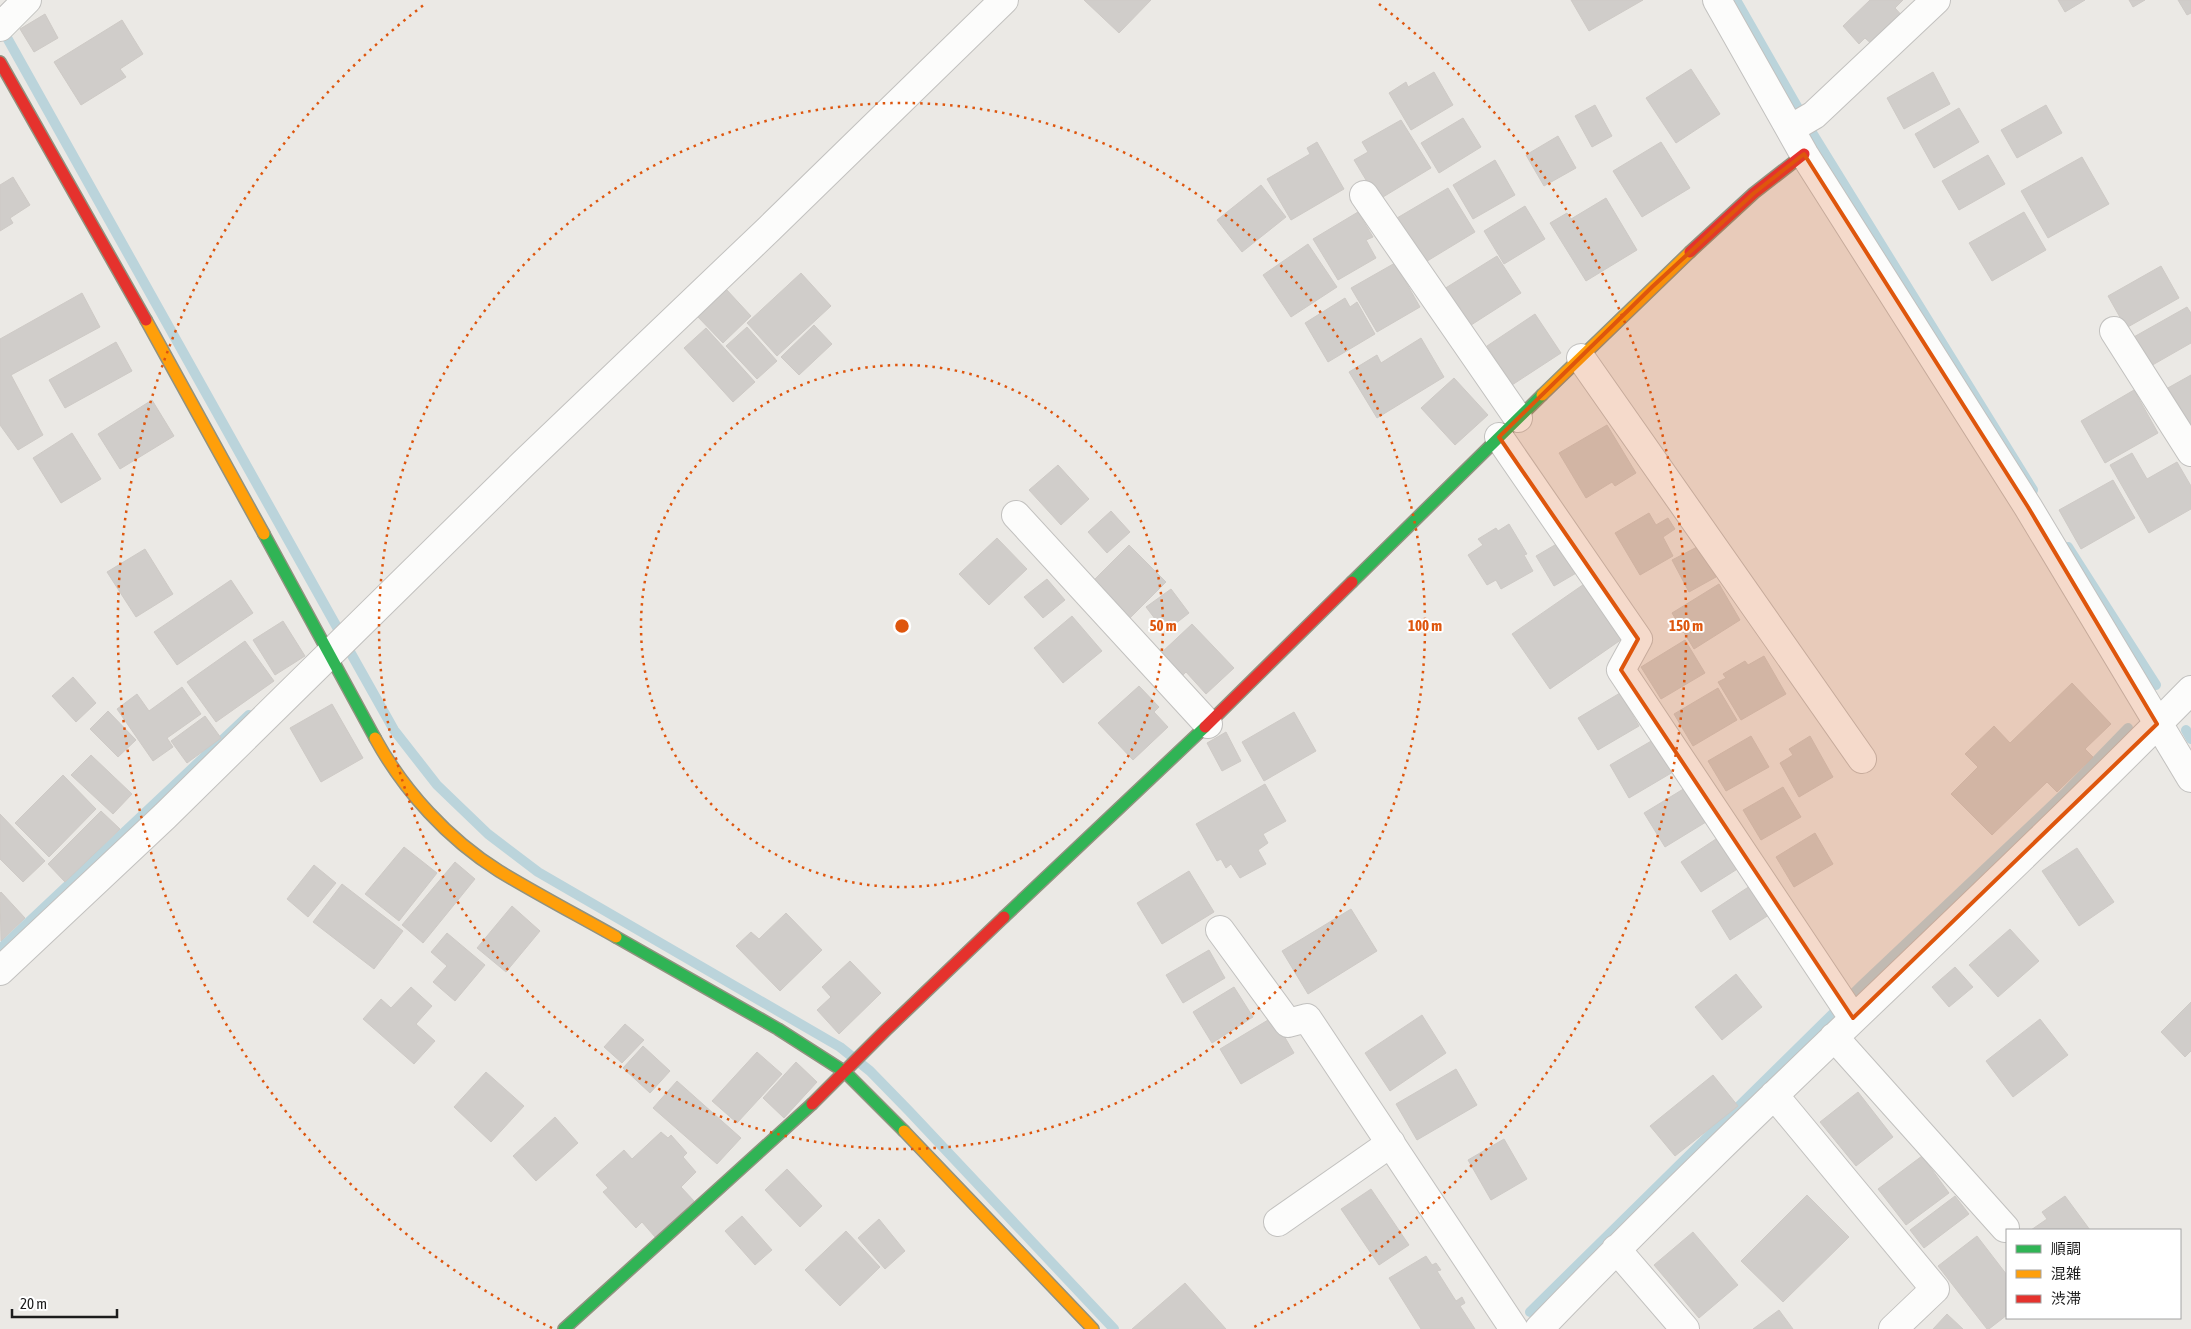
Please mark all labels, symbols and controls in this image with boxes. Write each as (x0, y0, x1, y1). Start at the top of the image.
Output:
centre of rings (893, 617, 911, 635)
text: 50 m (1150, 617, 1177, 634)
text: 100 m (1408, 617, 1442, 634)
text: 150 m (1669, 617, 1703, 634)
legend (2006, 1229, 2181, 1319)
text: 順調 (2051, 1240, 2081, 1257)
text: 混雑 (2051, 1265, 2081, 1282)
scale bar (12, 1286, 118, 1318)
text: 渋滞 (2051, 1290, 2081, 1307)
text: 20 m (20, 1295, 47, 1312)

